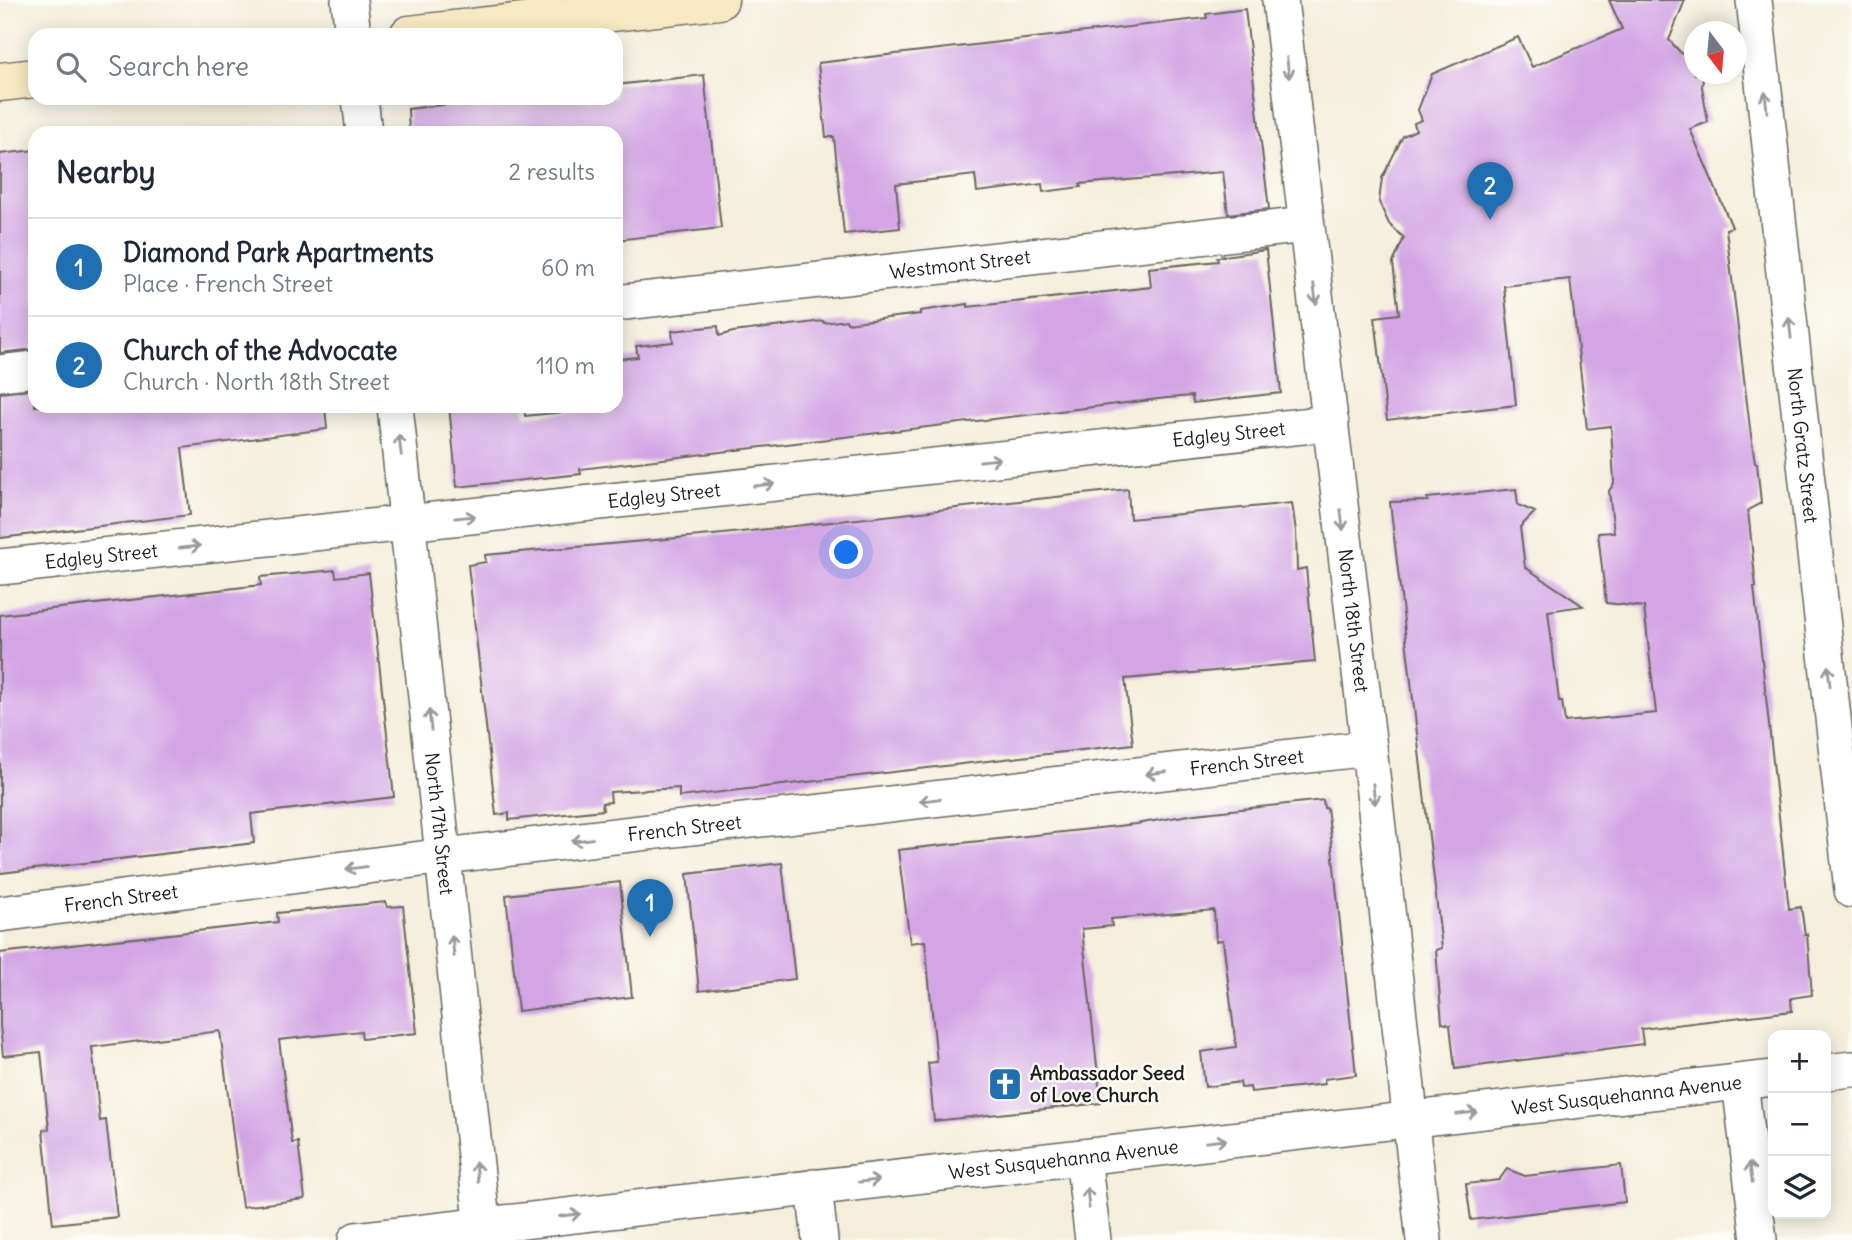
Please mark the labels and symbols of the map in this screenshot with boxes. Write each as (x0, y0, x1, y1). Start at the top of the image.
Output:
north arrow (1684, 21, 1747, 84)
one-way arrow (1282, 56, 1295, 79)
one-way arrow (1759, 91, 1772, 114)
pin: 2 (1467, 162, 1513, 220)
street label: Westmont Street (888, 244, 1032, 284)
one-way arrow (1308, 282, 1321, 305)
one-way arrow (1784, 318, 1797, 340)
street label: North Gratz Street (1783, 366, 1824, 524)
street label: Edgley Street (1171, 416, 1286, 452)
one-way arrow (393, 434, 406, 457)
one-way arrow (978, 454, 1001, 467)
street label: Edgley Street (607, 477, 722, 513)
one-way arrow (752, 478, 775, 491)
one-way arrow (1336, 508, 1349, 530)
one-way arrow (453, 510, 475, 523)
your location (829, 535, 863, 569)
street label: Edgley Street (44, 538, 159, 574)
one-way arrow (178, 540, 200, 553)
street label: North 18th Street (1333, 547, 1374, 694)
one-way arrow (1822, 665, 1835, 688)
one-way arrow (423, 709, 436, 731)
street label: French Street (1189, 744, 1305, 781)
street label: North 17th Street (420, 751, 459, 896)
one-way arrow (1145, 767, 1167, 780)
one-way arrow (1368, 782, 1381, 805)
one-way arrow (919, 793, 941, 806)
street label: French Street (626, 809, 743, 846)
one-way arrow (571, 834, 594, 847)
one-way arrow (345, 861, 368, 874)
street label: French Street (63, 879, 179, 918)
pin: 1 (627, 879, 673, 937)
one-way arrow (447, 935, 460, 958)
place label: Ambassador Seed of Love Church (1030, 1061, 1185, 1107)
church icon: Ambassador Seed of Love Church (986, 1065, 1024, 1103)
street label: West Susquehanna Avenue (1510, 1070, 1743, 1120)
one-way arrow (1455, 1106, 1478, 1119)
street label: West Susquehanna Avenue (947, 1134, 1180, 1184)
one-way arrow (1204, 1135, 1227, 1148)
one-way arrow (470, 1161, 483, 1184)
one-way arrow (1744, 1161, 1757, 1184)
one-way arrow (857, 1174, 879, 1187)
one-way arrow (1081, 1187, 1094, 1210)
one-way arrow (558, 1209, 580, 1222)

